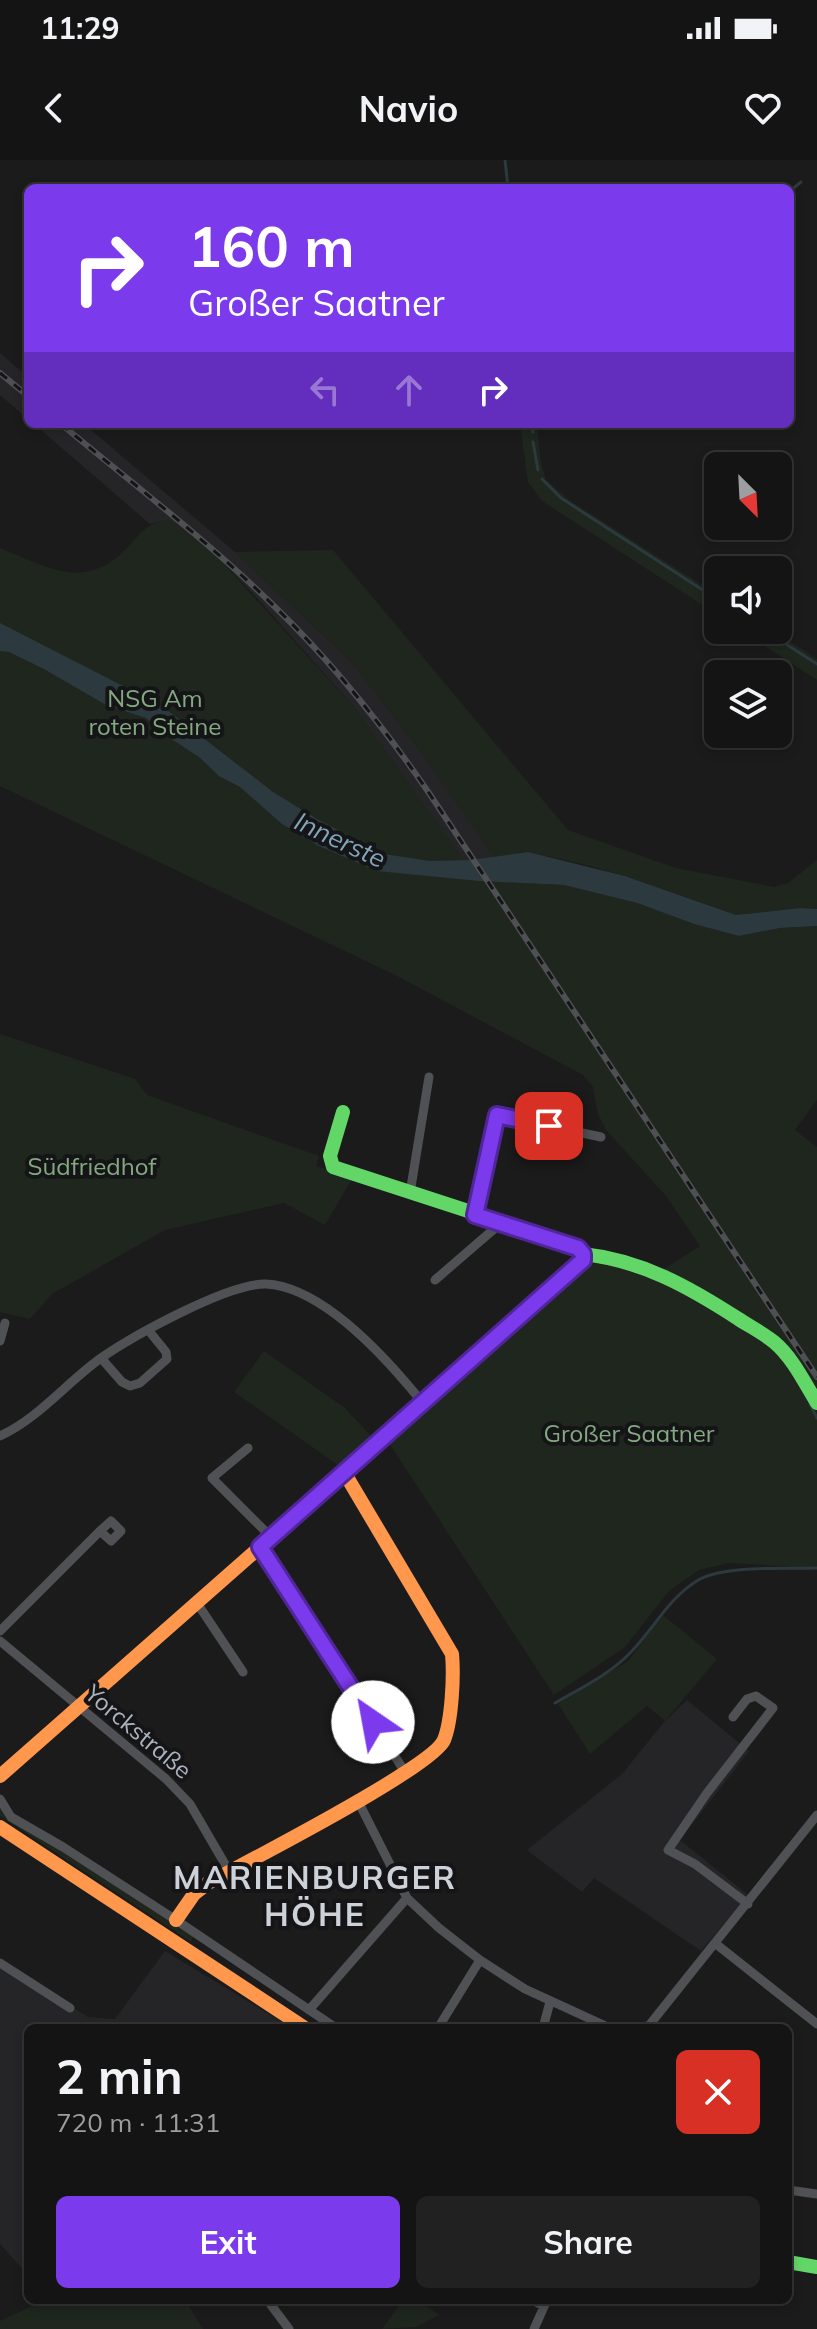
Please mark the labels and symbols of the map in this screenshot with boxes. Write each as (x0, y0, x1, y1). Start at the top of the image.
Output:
north arrow (704, 452, 792, 540)
park label: NSG Am roten Steine (89, 683, 221, 741)
water label: Innerste (289, 804, 391, 875)
pin (515, 1092, 583, 1160)
park label: Südfriedhof (28, 1151, 157, 1181)
park label: Großer Saatner (543, 1418, 715, 1448)
street label: Yorckstraße (78, 1677, 198, 1785)
position arrow (331, 1680, 415, 1764)
district label: MARIENBURGER HÖHE (173, 1857, 457, 1934)

